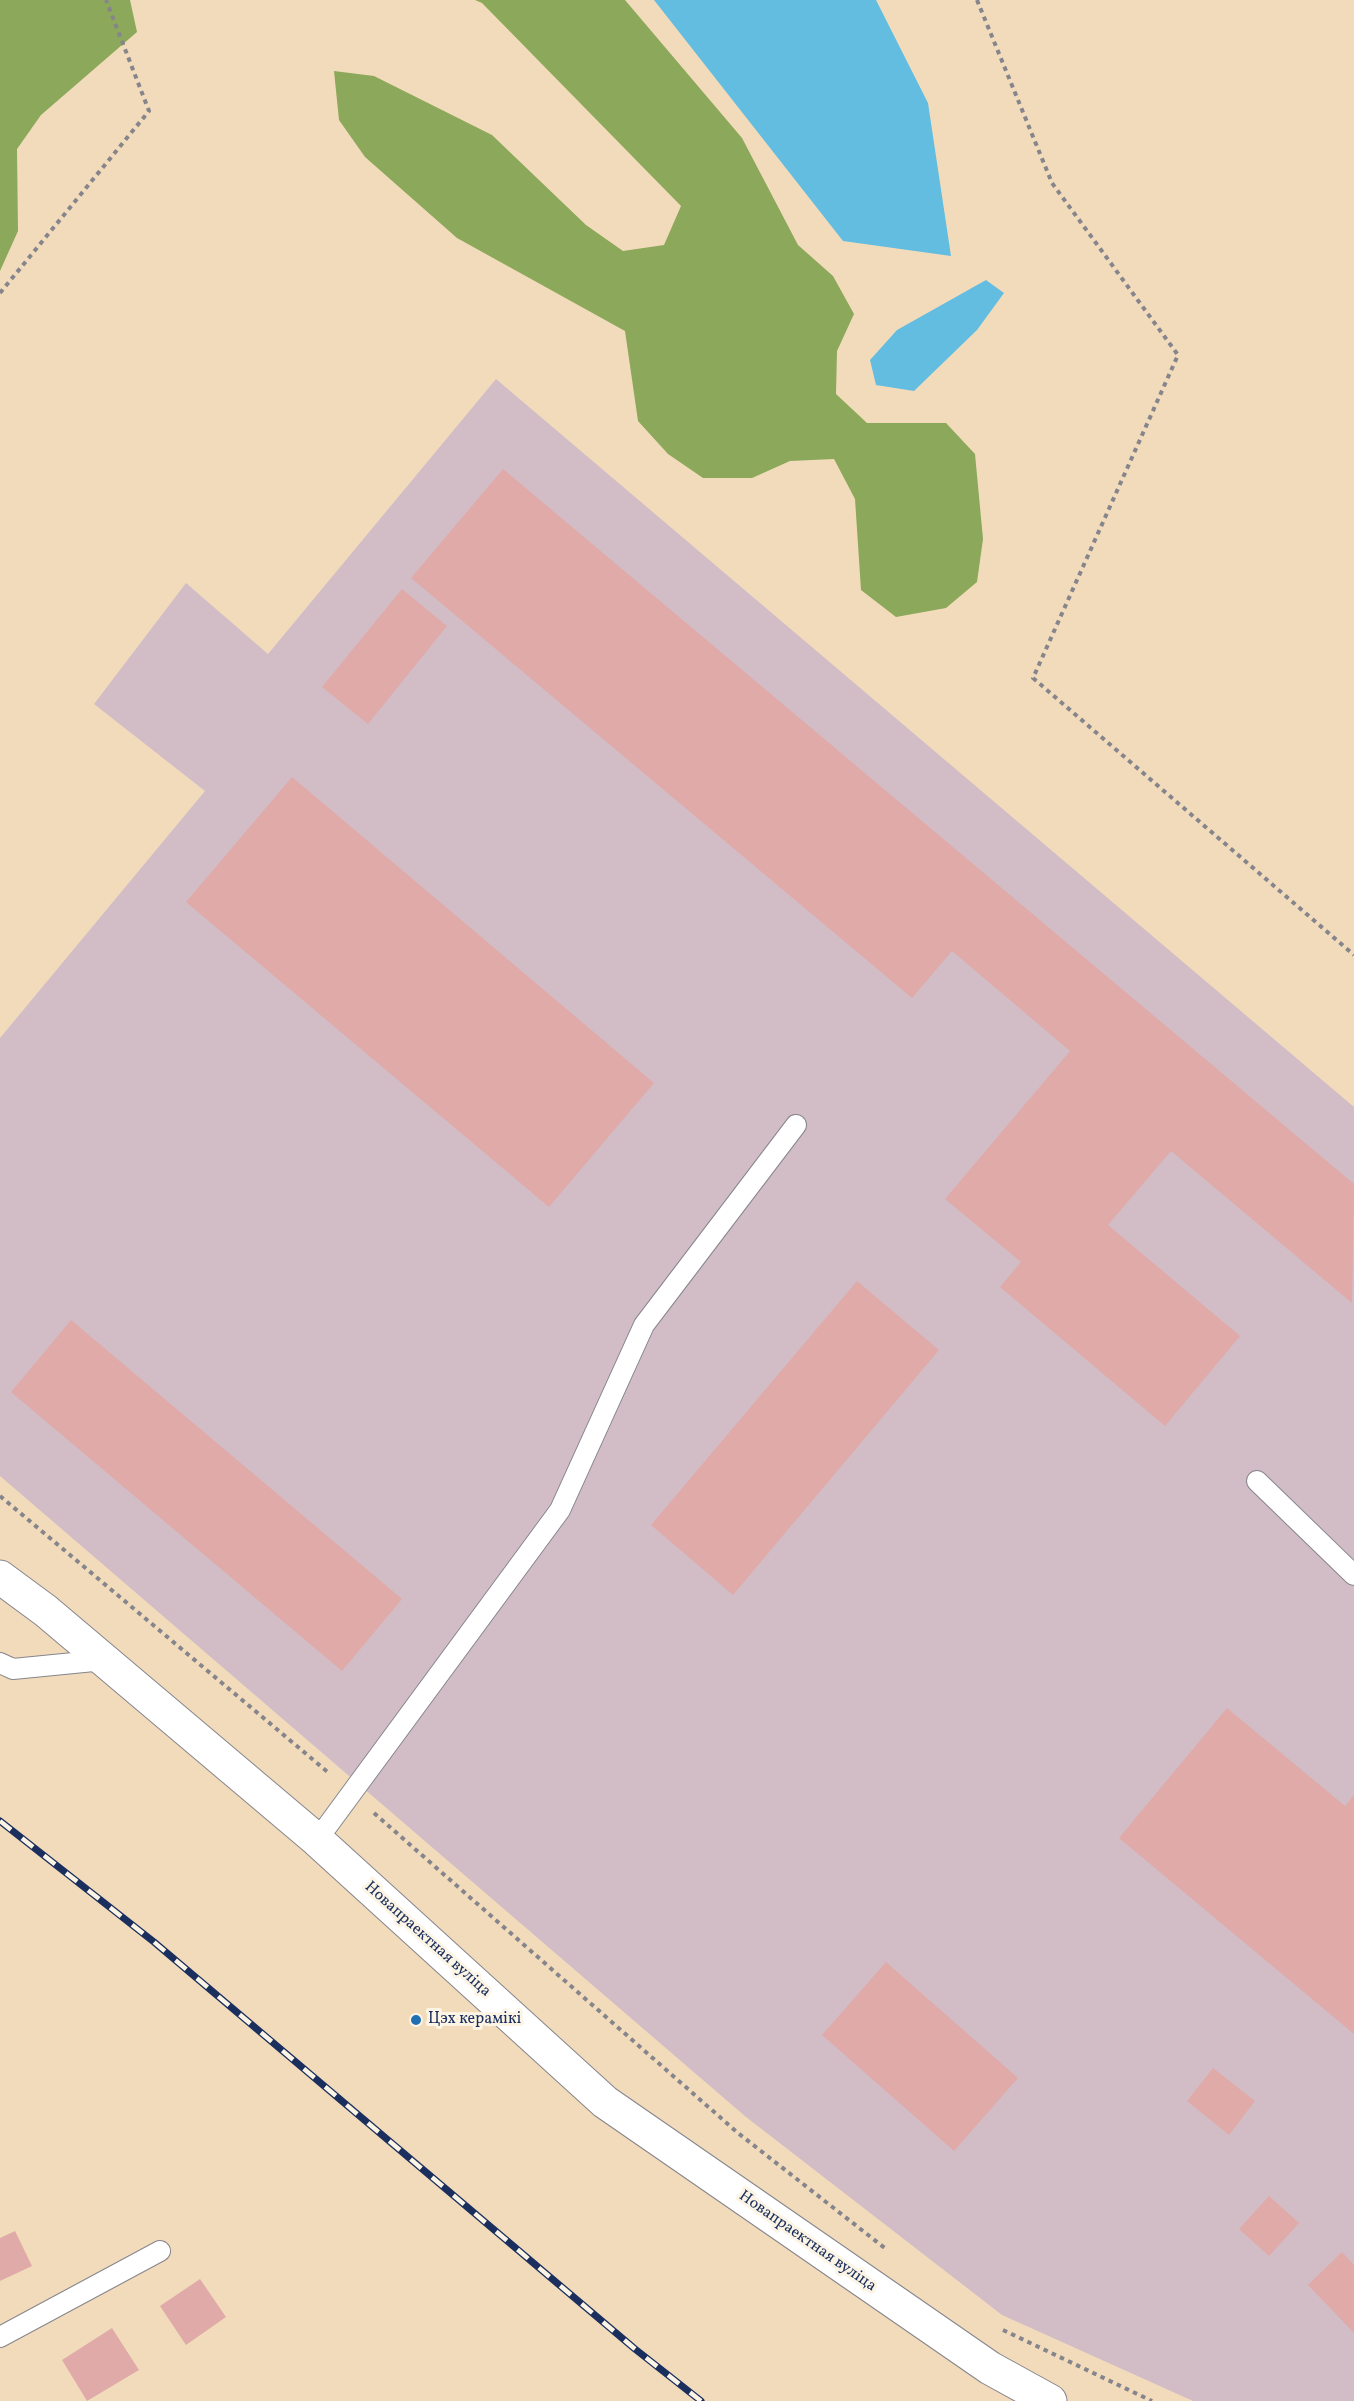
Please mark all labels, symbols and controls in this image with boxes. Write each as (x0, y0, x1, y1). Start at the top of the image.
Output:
street label: Новапраектная вуліца (360, 1878, 494, 2002)
place label: Цэх керамікі (428, 2010, 521, 2030)
marker: Цэх керамікі (409, 2013, 423, 2027)
street label: Новапраектная вуліца (735, 2187, 879, 2297)

